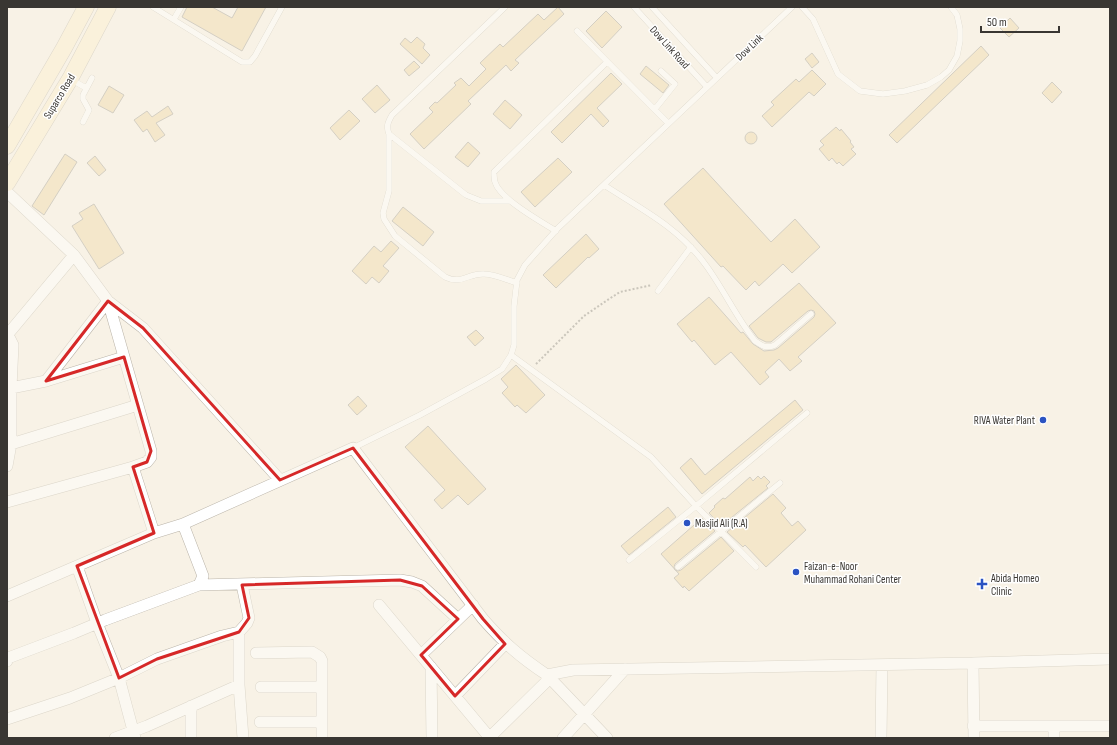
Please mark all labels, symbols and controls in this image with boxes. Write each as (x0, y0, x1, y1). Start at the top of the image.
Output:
scale bar (981, 8, 1059, 34)
text: 50 m (987, 15, 1007, 30)
street label: Dow Link Road (647, 23, 692, 72)
street label: Dow Link (733, 31, 766, 63)
street label: Suparco Road (41, 71, 78, 121)
place label: RIVA Water Plant (974, 414, 1036, 427)
marker: RIVA Water Plant (1038, 415, 1048, 425)
place label: Masjid Ali (R.A) (695, 517, 748, 530)
marker: Masjid Ali (R.A) (682, 518, 692, 528)
place label: Faizan-e-Noor Muhammad Rohani Center (804, 560, 901, 586)
marker: Faizan-e-Noor Muhammad Rohani Center (791, 567, 801, 577)
place label: Abida Homeo Clinic (990, 572, 1040, 598)
marker: Abida Homeo Clinic (976, 578, 988, 590)

